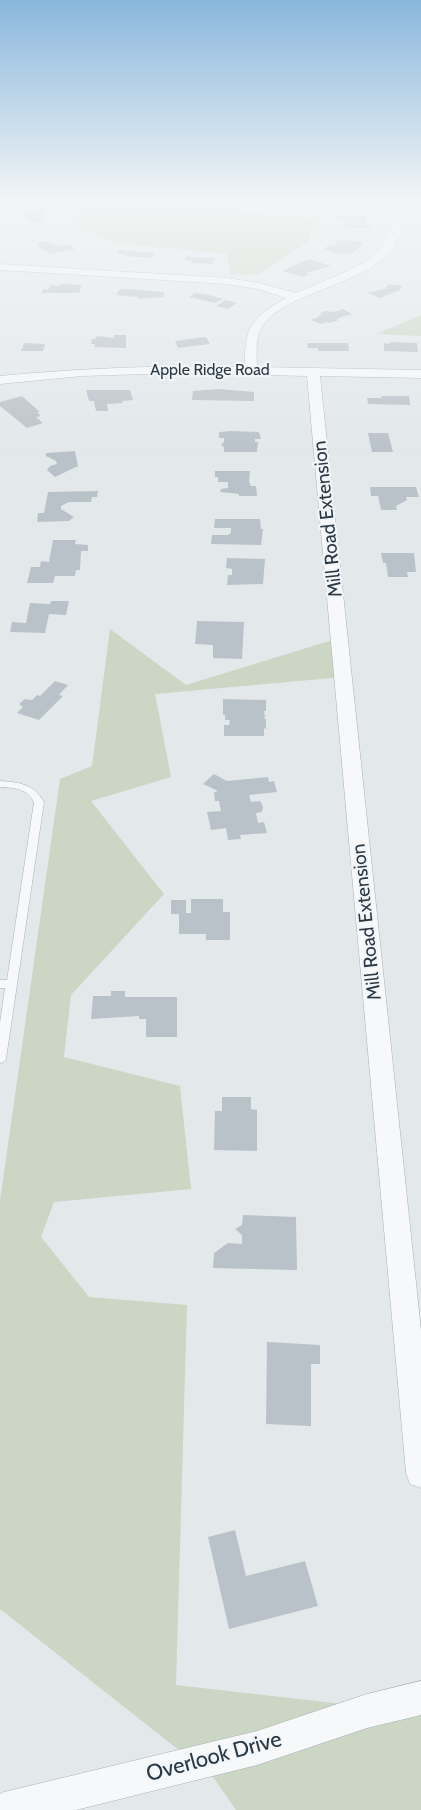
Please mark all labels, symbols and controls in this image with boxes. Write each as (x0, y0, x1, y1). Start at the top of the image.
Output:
street label: Apple Ridge Road (150, 360, 270, 380)
street label: Mill Road Extension (308, 440, 348, 598)
street label: Mill Road Extension (347, 843, 387, 1001)
street label: Overlook Drive (143, 1726, 285, 1788)

